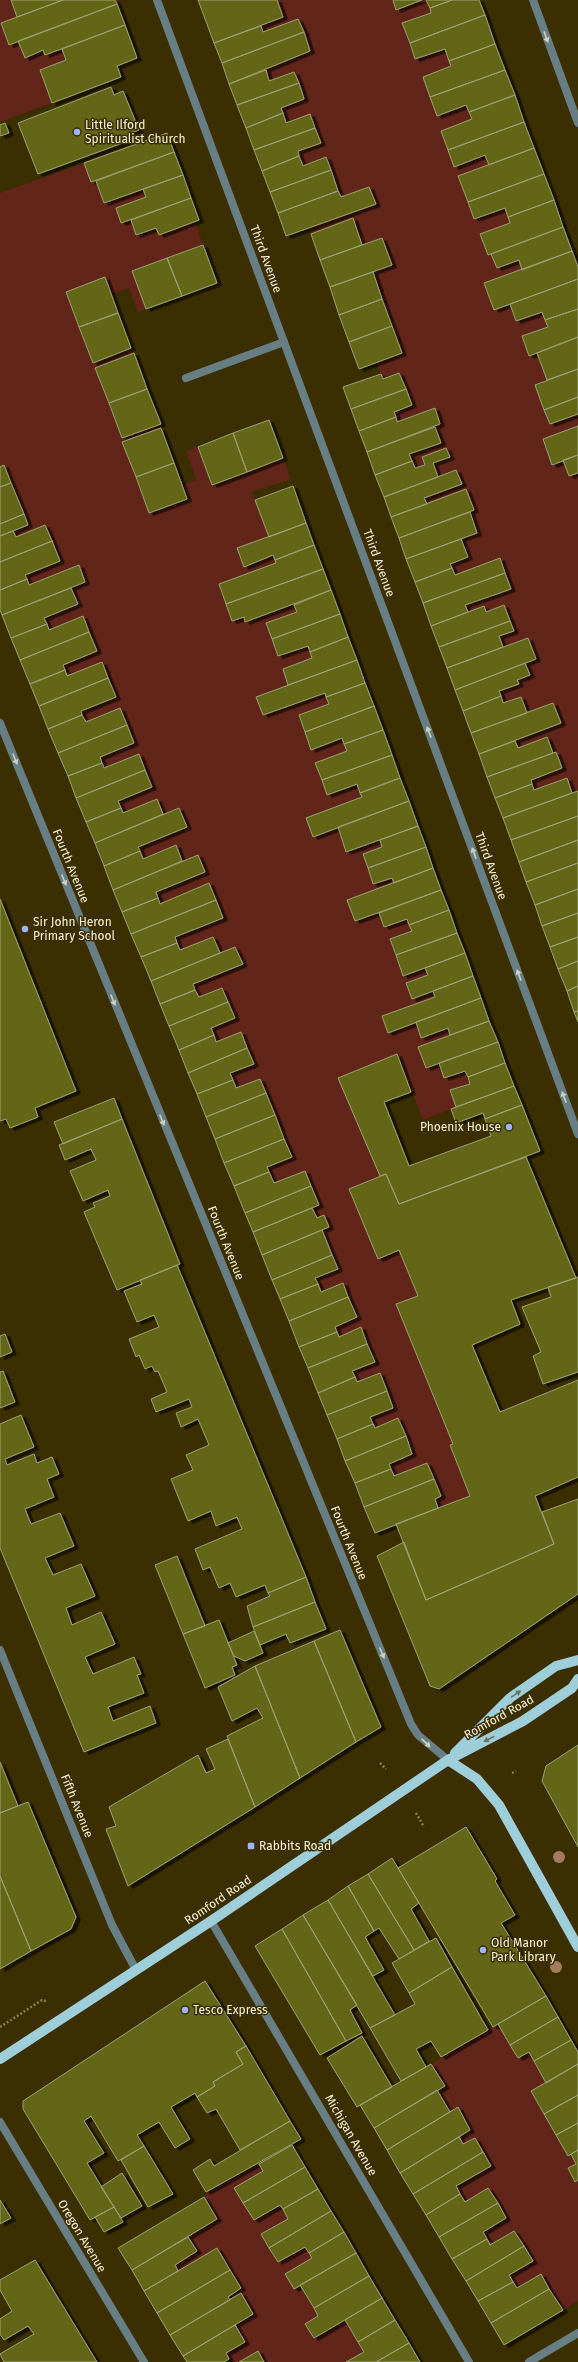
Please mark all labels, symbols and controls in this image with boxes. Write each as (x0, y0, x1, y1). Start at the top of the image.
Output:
one-way arrow (544, 31, 550, 43)
place label: Little Ilford Spiritualist Church (85, 118, 185, 146)
marker: Little Ilford Spiritualist Church (72, 127, 82, 137)
street label: Third Avenue (247, 223, 285, 295)
street label: Third Avenue (360, 527, 398, 599)
one-way arrow (425, 725, 431, 737)
one-way arrow (12, 754, 18, 766)
street label: Fourth Avenue (50, 827, 92, 905)
street label: Third Avenue (472, 830, 510, 902)
one-way arrow (470, 847, 476, 859)
one-way arrow (61, 874, 67, 885)
place label: Sir John Heron Primary School (33, 915, 116, 943)
marker: Sir John Heron Primary School (20, 924, 30, 934)
one-way arrow (516, 969, 522, 981)
one-way arrow (110, 994, 117, 1006)
one-way arrow (561, 1091, 567, 1103)
one-way arrow (160, 1115, 166, 1127)
place label: Phoenix House (420, 1120, 501, 1134)
marker: Phoenix House (504, 1122, 514, 1132)
street label: Fourth Avenue (205, 1204, 247, 1282)
street label: Fourth Avenue (328, 1504, 370, 1582)
one-way arrow (380, 1647, 386, 1659)
one-way arrow (510, 1690, 522, 1697)
street label: Romford Road (462, 1692, 536, 1742)
one-way arrow (483, 1736, 495, 1742)
one-way arrow (422, 1738, 431, 1747)
street label: Fifth Avenue (58, 1772, 96, 1840)
place label: Rabbits Road (259, 1839, 331, 1853)
marker: Rabbits Road (246, 1841, 256, 1851)
street label: Romford Road (182, 1873, 254, 1927)
place label: Old Manor Park Library (491, 1936, 556, 1964)
marker: Old Manor Park Library (478, 1945, 488, 1955)
place label: Tesco Express (193, 2003, 268, 2017)
marker: Tesco Express (180, 2005, 190, 2015)
street label: Michigan Avenue (322, 2092, 380, 2178)
street label: Oregon Avenue (55, 2197, 109, 2275)

